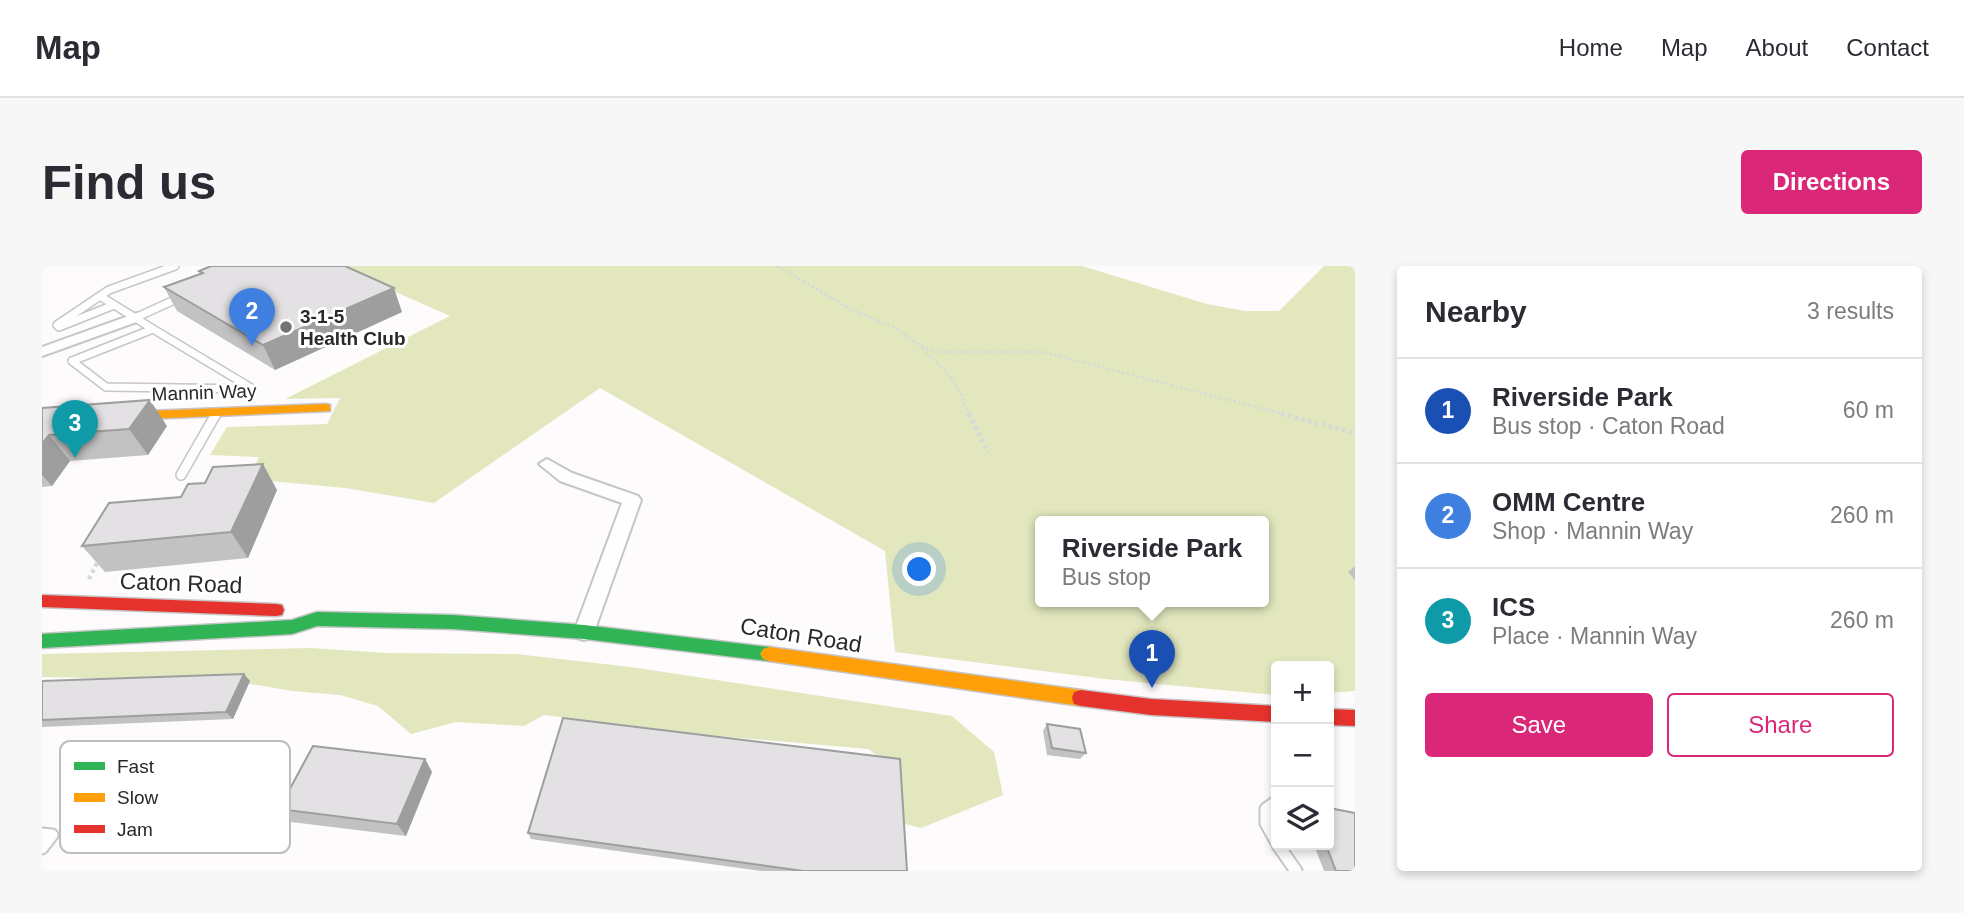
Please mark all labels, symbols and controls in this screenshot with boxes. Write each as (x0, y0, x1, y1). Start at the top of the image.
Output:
text: Map (35, 29, 101, 66)
text: Home (1559, 34, 1623, 61)
text: Map (1661, 34, 1708, 61)
text: About (1746, 34, 1808, 61)
text: Contact (1846, 34, 1929, 61)
button: Directions (1741, 150, 1922, 214)
text: Find us (42, 155, 216, 209)
pin: 2 (229, 288, 275, 346)
text: Nearby (1425, 295, 1527, 328)
text: 3 results (1807, 298, 1894, 324)
place label: 3-1-5 Health Club (300, 306, 406, 349)
marker: 3-1-5 Health Club (278, 319, 294, 335)
street label: Mannin Way (151, 380, 257, 405)
text: Riverside Park (1492, 382, 1673, 412)
text: 1 (1442, 397, 1454, 423)
text: 60 m (1843, 397, 1894, 423)
pin: 3 (52, 400, 98, 458)
text: Bus stop · Caton Road (1492, 413, 1725, 439)
text: OMM Centre (1492, 487, 1645, 517)
text: 2 (1442, 502, 1454, 528)
text: 260 m (1830, 502, 1894, 528)
popup (1035, 516, 1269, 607)
text: Shop · Mannin Way (1492, 518, 1693, 544)
text: Riverside Park (1062, 533, 1242, 563)
your location (902, 552, 936, 586)
text: Bus stop (1062, 564, 1151, 590)
street label: Caton Road (119, 568, 243, 598)
text: ICS (1492, 592, 1535, 622)
text: 3 (1442, 607, 1454, 633)
text: 260 m (1830, 607, 1894, 633)
street label: Caton Road (738, 613, 864, 657)
text: Place · Mannin Way (1492, 623, 1697, 649)
pin: 1 (1129, 630, 1175, 688)
map controls (1271, 661, 1334, 850)
button: + (1271, 661, 1334, 724)
button: Save (1425, 693, 1653, 757)
button: Share (1667, 693, 1894, 757)
button: − (1271, 724, 1334, 787)
legend (60, 741, 290, 853)
text: Fast (117, 756, 155, 777)
text: Slow (117, 787, 158, 808)
button: layers (1271, 787, 1334, 850)
text: Jam (117, 819, 153, 840)

